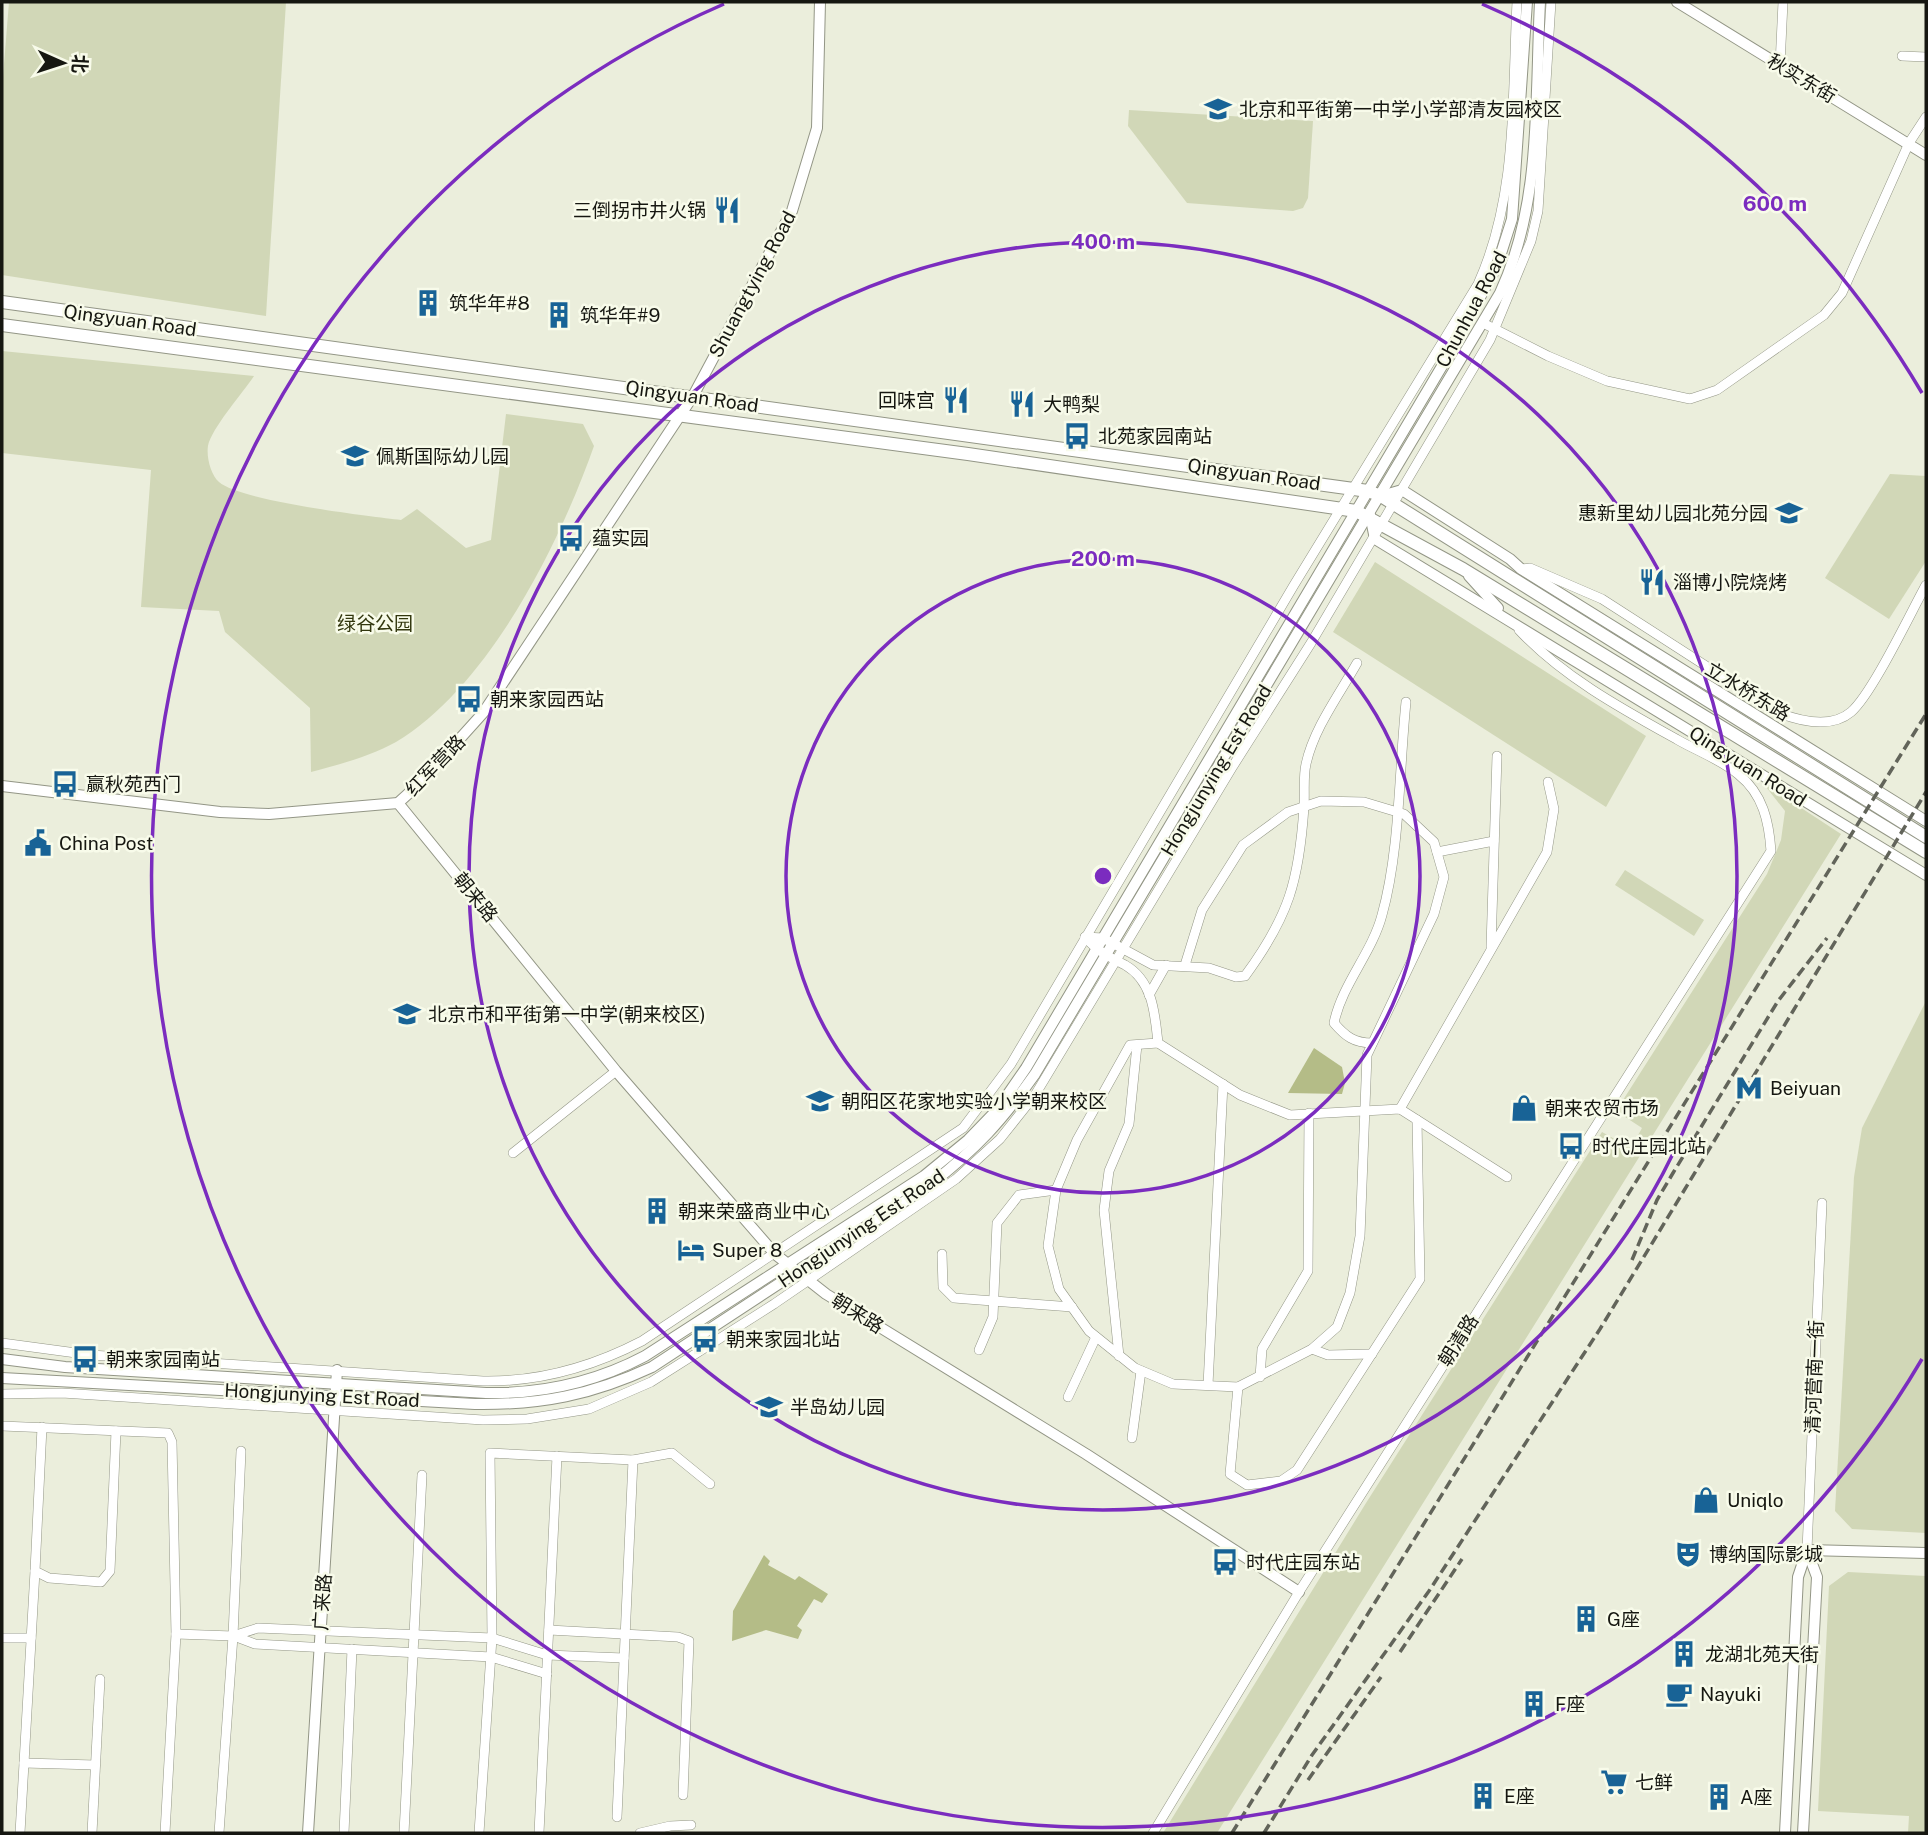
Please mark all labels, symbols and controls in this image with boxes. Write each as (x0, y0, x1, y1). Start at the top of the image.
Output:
north arrow (28, 28, 98, 98)
street label: 秋实东街 (1764, 49, 1840, 107)
text: 北 (68, 54, 91, 74)
school or university icon: 北京和平街第一中学小学部清友园校区 (1203, 94, 1233, 124)
place label: 北京和平街第一中学小学部清友园校区 (1239, 98, 1562, 120)
text: 600 m (1743, 191, 1807, 216)
restaurant icon: 三倒拐市井火锅 (712, 195, 742, 225)
place label: 三倒拐市井火锅 (573, 199, 706, 221)
street label: Shuangtying Road (704, 207, 800, 361)
text: 400 m (1071, 229, 1135, 254)
street label: Chunhua Road (1431, 247, 1511, 371)
building icon: 筑华年#8 (413, 288, 443, 318)
place label: 筑华年#8 (449, 292, 530, 314)
street label: Qingyuan Road (62, 300, 198, 340)
building icon: 筑华年#9 (544, 300, 574, 330)
place label: 筑华年#9 (580, 304, 660, 326)
street label: Qingyuan Road (624, 376, 760, 416)
restaurant icon: 回味宫 (941, 385, 971, 415)
place label: 回味宫 (878, 389, 935, 411)
restaurant icon: 大鸭梨 (1007, 389, 1037, 419)
place label: 大鸭梨 (1043, 393, 1100, 415)
bus stop icon: 北苑家园南站 (1062, 421, 1092, 451)
place label: 北苑家园南站 (1098, 425, 1212, 447)
school or university icon: 佩斯国际幼儿园 (340, 441, 370, 471)
place label: 佩斯国际幼儿园 (376, 445, 509, 467)
street label: Qingyuan Road (1186, 454, 1322, 494)
school or university icon: 惠新里幼儿园北苑分园 (1774, 498, 1804, 528)
place label: 惠新里幼儿园北苑分园 (1578, 502, 1768, 524)
bus stop icon: 蕴实园 (556, 523, 586, 553)
place label: 蕴实园 (592, 527, 649, 549)
text: 200 m (1071, 546, 1135, 571)
restaurant icon: 淄博小院烧烤 (1637, 567, 1667, 597)
place label: 淄博小院烧烤 (1673, 571, 1787, 593)
park label: 绿谷公园 (337, 612, 413, 634)
street label: 立水桥东路 (1702, 657, 1794, 725)
street label: Hongjunying Est Road (1156, 680, 1276, 860)
bus stop icon: 朝来家园西站 (454, 684, 484, 714)
place label: 朝来家园西站 (490, 688, 604, 710)
street label: Qingyuan Road (1685, 721, 1811, 811)
street label: 红军营路 (401, 730, 469, 800)
bus stop icon: 赢秋苑西门 (50, 769, 80, 799)
place label: 赢秋苑西门 (86, 773, 181, 795)
public building icon: China Post (23, 828, 53, 858)
place label: China Post (59, 832, 153, 854)
centre of rings (1091, 864, 1115, 888)
street label: 朝来路 (450, 868, 502, 926)
school or university icon: 北京市和平街第一中学(朝来校区) (392, 999, 422, 1029)
place label: 北京市和平街第一中学(朝来校区) (428, 1003, 706, 1025)
metro station icon: Beiyuan (1734, 1073, 1764, 1103)
place label: Beiyuan (1770, 1077, 1841, 1099)
school or university icon: 朝阳区花家地实验小学朝来校区 (805, 1086, 835, 1116)
place label: 朝阳区花家地实验小学朝来校区 (841, 1090, 1107, 1112)
shop icon: 朝来农贸市场 (1509, 1093, 1539, 1123)
place label: 朝来农贸市场 (1545, 1097, 1659, 1119)
bus stop icon: 时代庄园北站 (1556, 1131, 1586, 1161)
place label: 时代庄园北站 (1592, 1135, 1706, 1157)
street label: Hongjunying Est Road (774, 1164, 948, 1292)
building icon: 朝来荣盛商业中心 (642, 1196, 672, 1226)
place label: 朝来荣盛商业中心 (678, 1200, 830, 1222)
hotel icon: Super 8 (676, 1235, 706, 1265)
place label: Super 8 (712, 1239, 782, 1261)
street label: 朝来路 (828, 1289, 888, 1337)
street label: 朝清路 (1434, 1310, 1482, 1370)
street label: 清河营南一街 (1801, 1320, 1827, 1434)
bus stop icon: 朝来家园北站 (690, 1324, 720, 1354)
place label: 朝来家园北站 (726, 1328, 840, 1350)
bus stop icon: 朝来家园南站 (70, 1344, 100, 1374)
place label: 朝来家园南站 (106, 1348, 220, 1370)
street label: Hongjunying Est Road (224, 1379, 420, 1411)
school or university icon: 半岛幼儿园 (754, 1392, 784, 1422)
place label: 半岛幼儿园 (790, 1396, 885, 1418)
shop icon: Uniqlo (1691, 1485, 1721, 1515)
place label: Uniqlo (1727, 1489, 1783, 1511)
theatre icon: 博纳国际影城 (1673, 1539, 1703, 1569)
place label: 博纳国际影城 (1709, 1543, 1823, 1565)
bus stop icon: 时代庄园东站 (1210, 1547, 1240, 1577)
place label: 时代庄园东站 (1246, 1551, 1360, 1573)
street label: 广来路 (309, 1573, 335, 1631)
building icon: G座 (1571, 1604, 1601, 1634)
place label: G座 (1607, 1608, 1640, 1630)
building icon: 龙湖北苑天街 (1669, 1639, 1699, 1669)
place label: 龙湖北苑天街 (1705, 1643, 1819, 1665)
cafe icon: Nayuki (1664, 1679, 1694, 1709)
place label: Nayuki (1700, 1683, 1761, 1705)
building icon: F座 (1519, 1689, 1549, 1719)
place label: F座 (1555, 1693, 1585, 1715)
supermarket icon: 七鲜 (1599, 1767, 1629, 1797)
place label: 七鲜 (1635, 1771, 1673, 1793)
building icon: E座 (1468, 1781, 1498, 1811)
building icon: A座 (1704, 1782, 1734, 1812)
place label: E座 (1504, 1785, 1535, 1807)
place label: A座 (1740, 1786, 1773, 1808)

